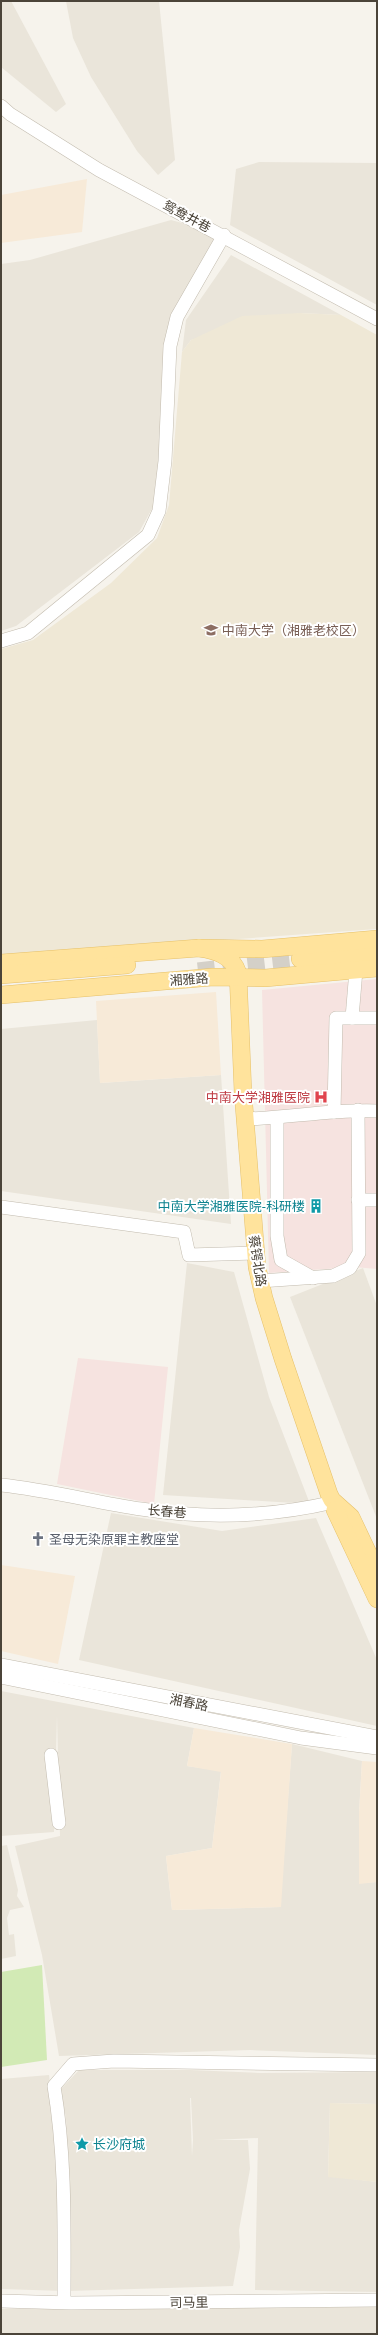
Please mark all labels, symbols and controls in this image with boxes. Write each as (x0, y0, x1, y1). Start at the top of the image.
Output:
street label: 鸳鸯井巷 (160, 196, 214, 236)
place label: 中南大学（湘雅老校区） (222, 621, 365, 639)
school or university icon: 中南大学（湘雅老校区） (203, 622, 219, 638)
street label: 湘雅路 (169, 969, 209, 989)
place label: 中南大学湘雅医院 (206, 1088, 310, 1106)
hospital icon: 中南大学湘雅医院 (313, 1089, 329, 1105)
place label: 中南大学湘雅医院-科研楼 (158, 1197, 305, 1215)
building icon: 中南大学湘雅医院-科研楼 (308, 1198, 324, 1214)
street label: 蔡锷北路 (245, 1234, 271, 1288)
street label: 长春巷 (147, 1500, 187, 1522)
place label: 圣母无染原罪主教座堂 (49, 1530, 179, 1548)
church icon: 圣母无染原罪主教座堂 (30, 1531, 46, 1547)
street label: 湘春路 (168, 1689, 210, 1715)
place label: 长沙府城 (93, 2135, 145, 2153)
place icon: 长沙府城 (74, 2136, 90, 2152)
street label: 司马里 (169, 2293, 209, 2311)

